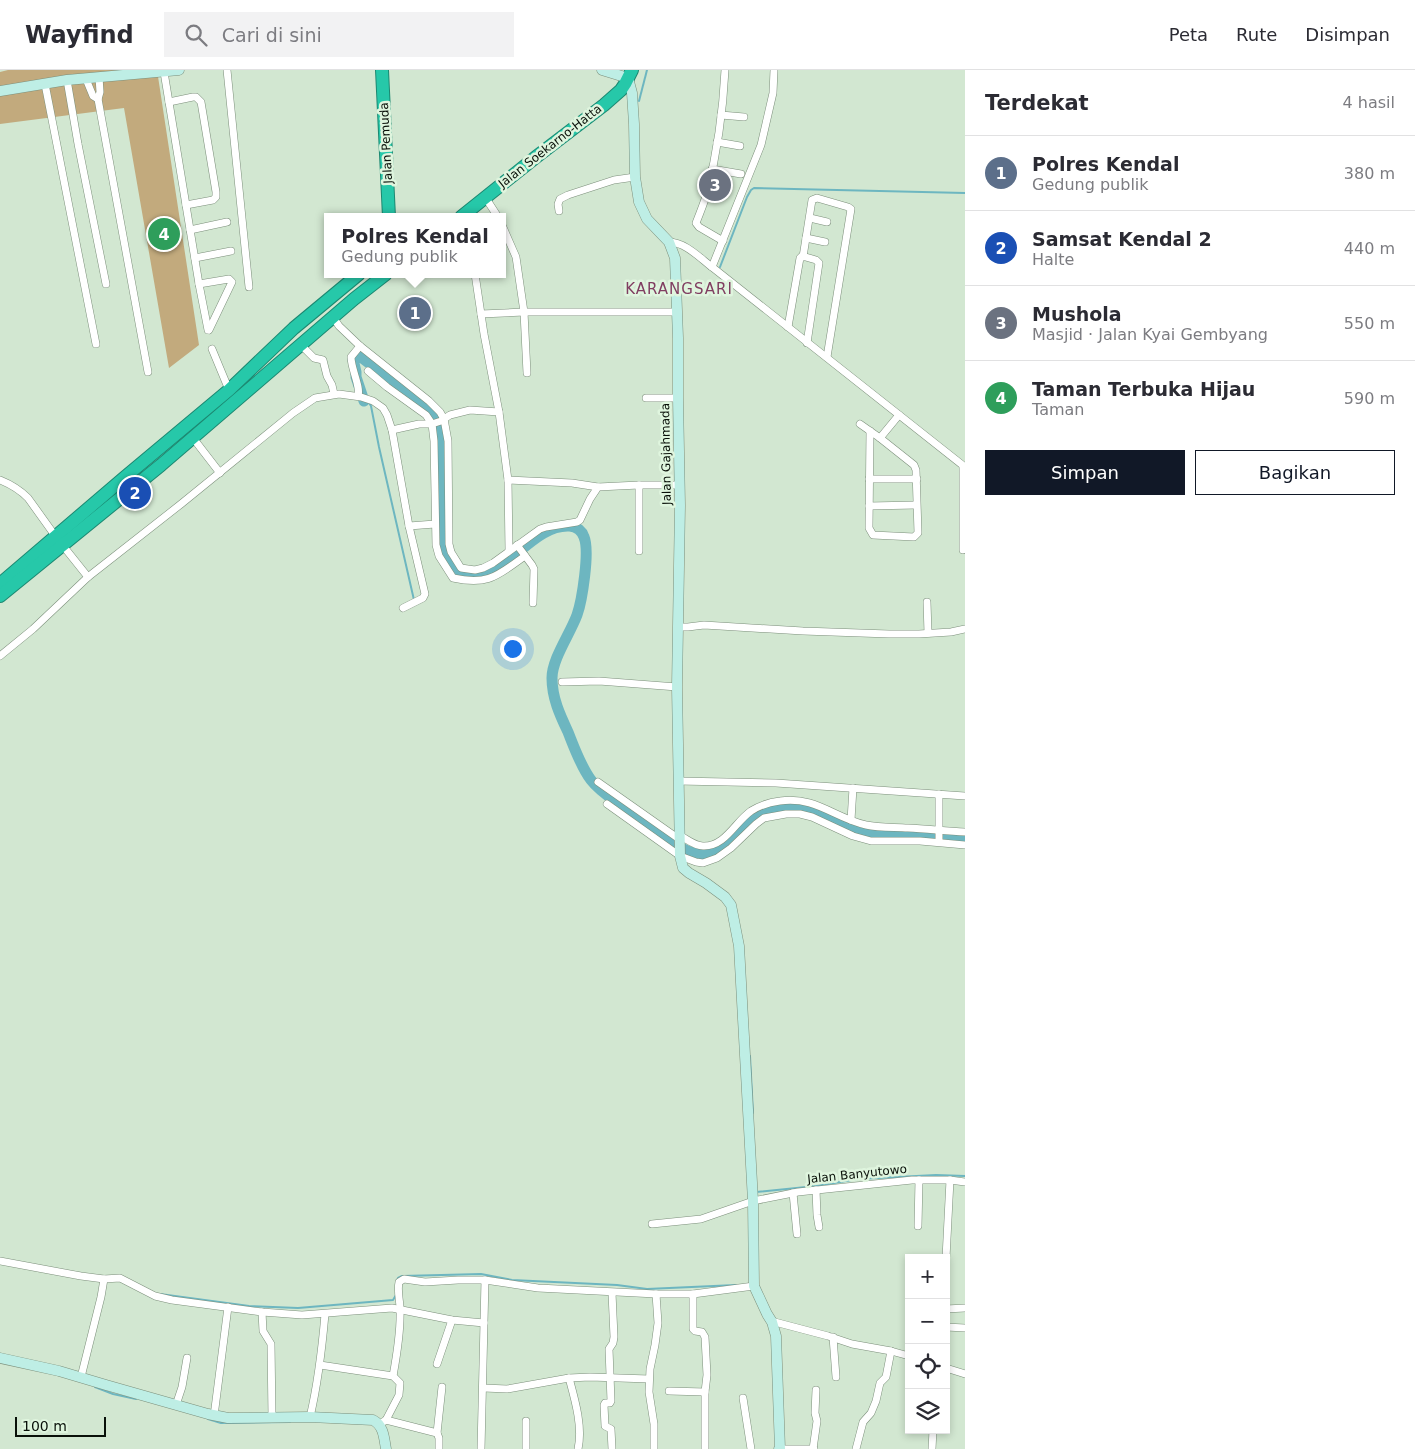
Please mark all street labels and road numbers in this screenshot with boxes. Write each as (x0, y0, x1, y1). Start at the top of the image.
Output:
street label: Jalan Soekarno-Hatta (495, 101, 604, 191)
street label: Jalan Pemuda (377, 102, 395, 185)
street label: Jalan Gajahmada (658, 403, 674, 506)
street label: Jalan Banyutowo (805, 1162, 908, 1186)

